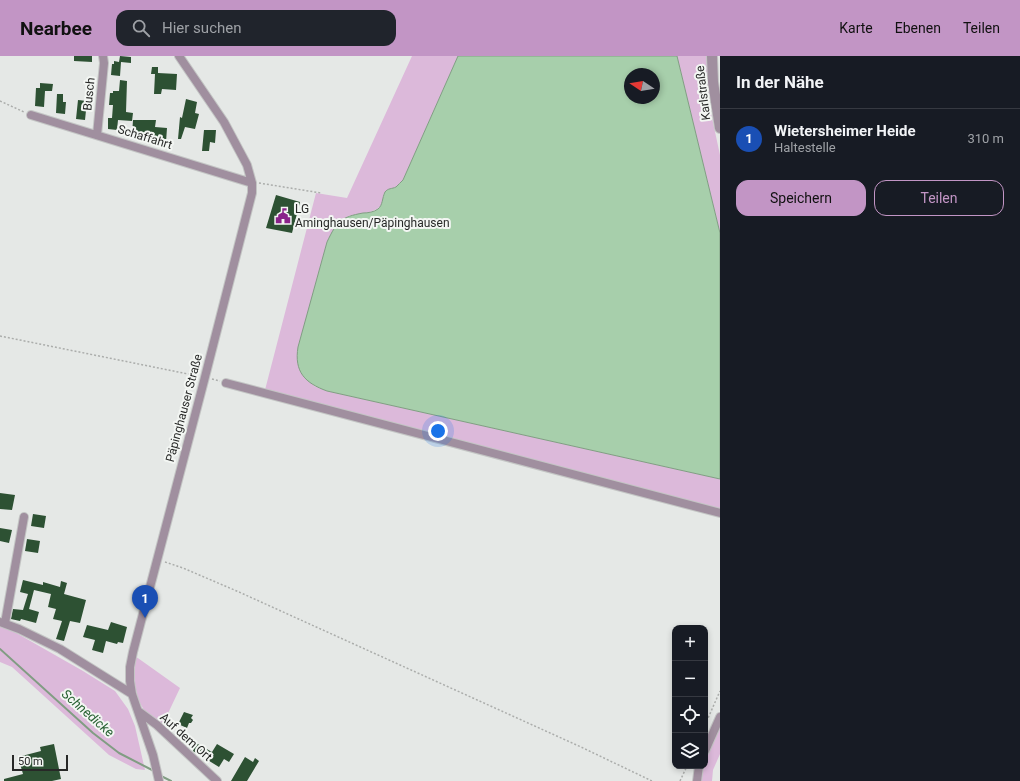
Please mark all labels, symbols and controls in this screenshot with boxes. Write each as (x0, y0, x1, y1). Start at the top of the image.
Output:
search box (116, 10, 396, 46)
text: Nearbee (20, 17, 92, 40)
icon: search (130, 17, 152, 39)
text: Hier suchen (162, 19, 241, 37)
text: Karte (839, 20, 873, 36)
text: Ebenen (895, 20, 941, 36)
text: Teilen (963, 20, 1000, 36)
street label: Karlstraße (693, 65, 713, 121)
north arrow (624, 68, 660, 104)
text: In der Nähe (736, 72, 824, 92)
street label: Busch (80, 77, 98, 111)
street label: Schaffahrt (116, 122, 174, 152)
text: Wietersheimer Heide (774, 122, 916, 140)
text: 1 (745, 131, 753, 146)
text: 310 m (967, 131, 1004, 146)
text: Haltestelle (774, 140, 836, 155)
button: Speichern (736, 180, 866, 216)
button: Teilen (874, 180, 1004, 216)
place label: LG Aminghausen/Päpinghausen (295, 202, 450, 230)
public building icon: LG Aminghausen/Päpinghausen (274, 207, 292, 225)
street label: Päpinghauser Straße (163, 352, 205, 464)
your location (428, 421, 448, 441)
pin: 1 (132, 585, 158, 618)
map controls (672, 625, 708, 769)
button: + (672, 625, 708, 661)
button: − (672, 661, 708, 697)
water label: Schnedicke (59, 686, 117, 740)
button: locate (672, 697, 708, 733)
street label: Auf dem Ort (157, 710, 215, 764)
button: layers (672, 733, 708, 769)
scale bar (12, 753, 68, 772)
text: 50 m (18, 755, 43, 768)

